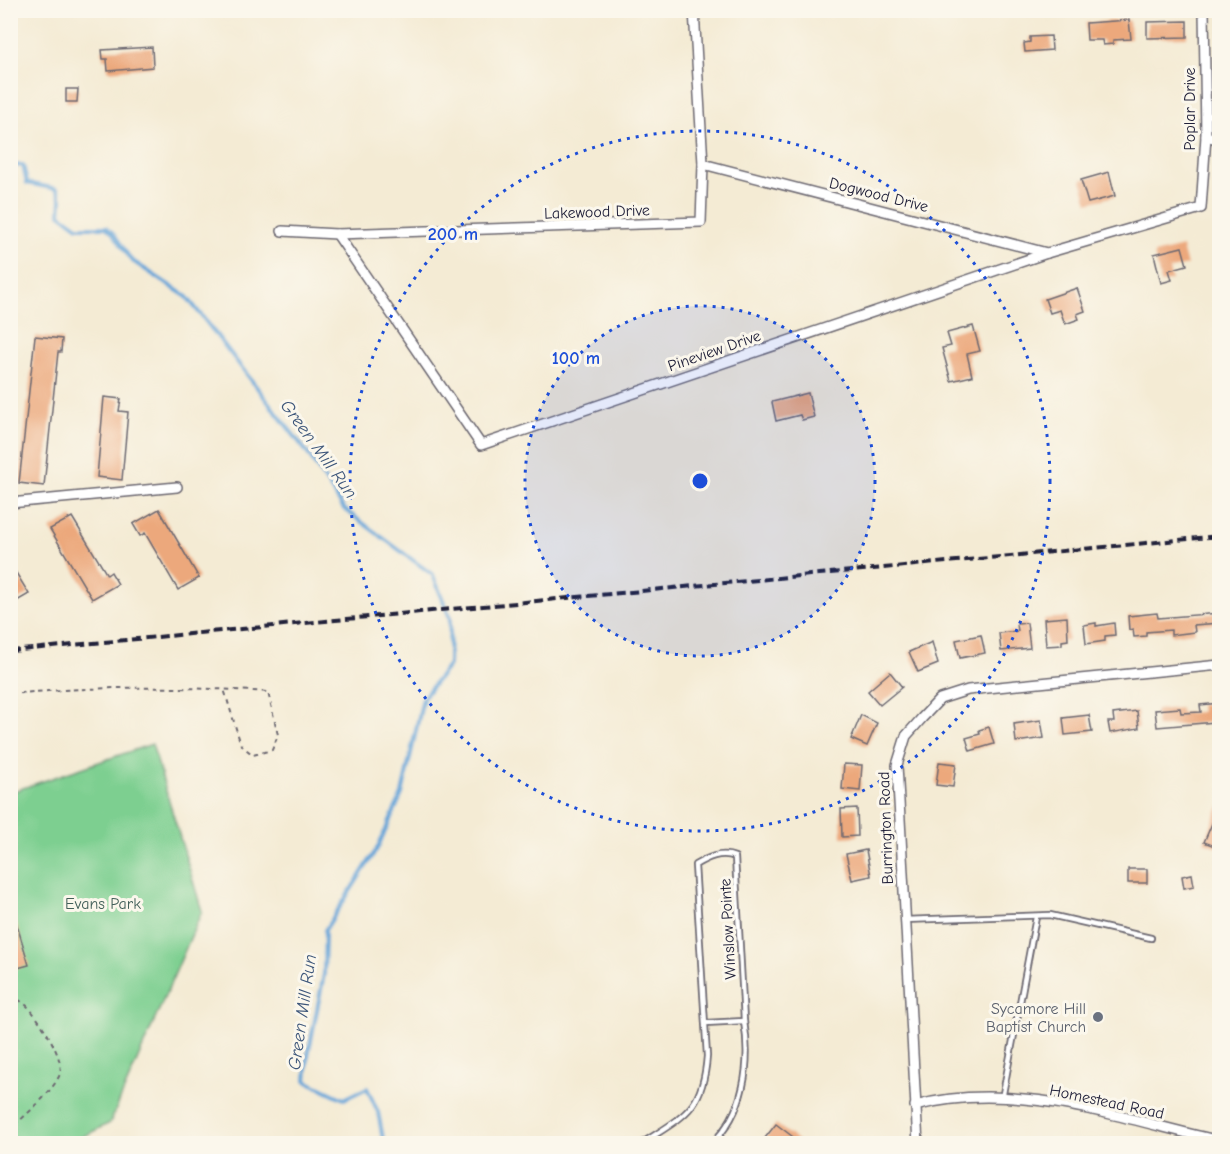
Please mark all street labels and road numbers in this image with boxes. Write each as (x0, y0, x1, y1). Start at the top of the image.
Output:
street label: Poplar Drive (1181, 67, 1199, 151)
street label: Dogwood Drive (827, 174, 930, 216)
street label: Lakewood Drive (544, 201, 650, 223)
street label: Pineview Drive (665, 327, 763, 375)
street label: Burrington Road (875, 771, 897, 885)
street label: Winslow Pointe (716, 878, 740, 980)
street label: Homestead Road (1048, 1081, 1166, 1123)

